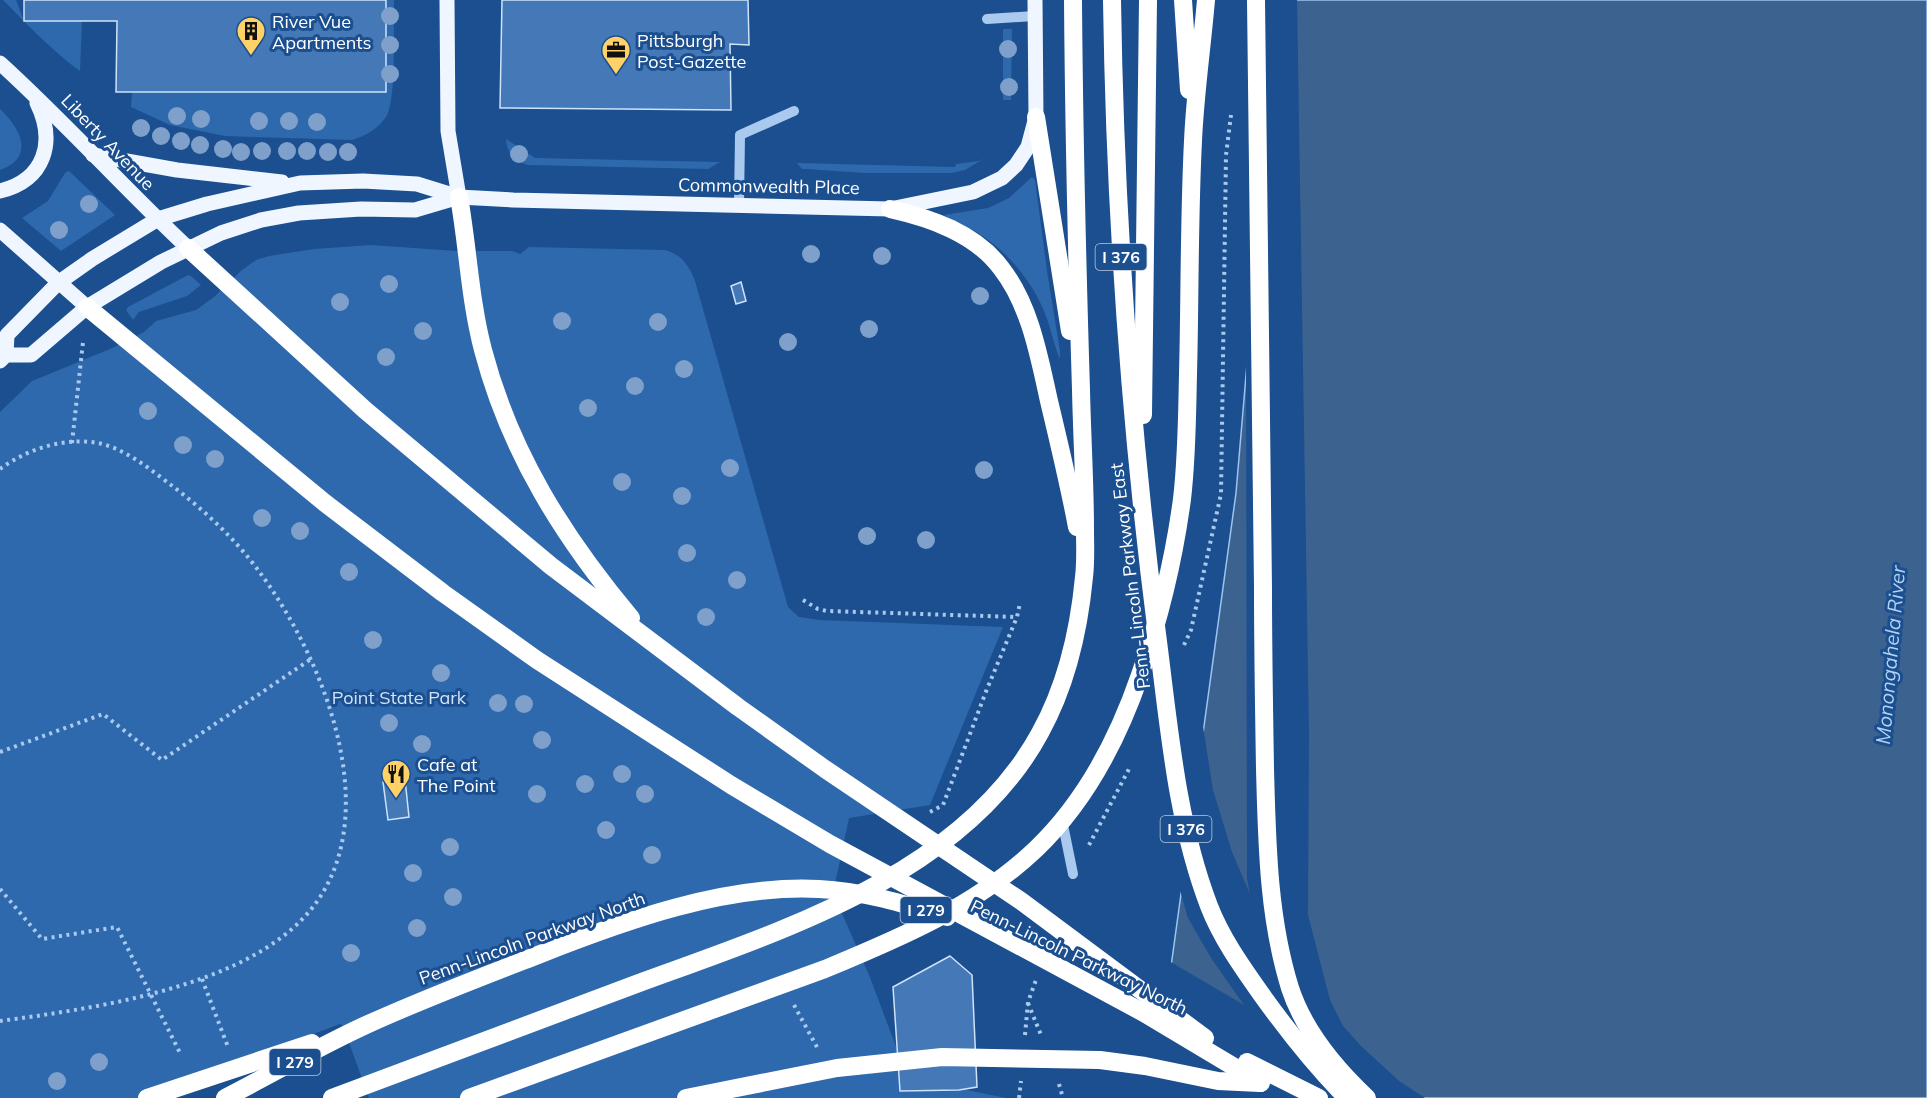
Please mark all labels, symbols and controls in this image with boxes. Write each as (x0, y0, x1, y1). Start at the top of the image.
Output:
place label: River Vue Apartments (272, 10, 372, 54)
building icon: River Vue Apartments (235, 15, 267, 57)
place label: Pittsburgh Post-Gazette (637, 29, 746, 73)
office icon: Pittsburgh Post-Gazette (600, 34, 632, 76)
street label: Liberty Avenue (56, 89, 160, 195)
street label: Commonwealth Place (678, 173, 860, 199)
road number: I 376 (1096, 244, 1146, 270)
street label: Penn-Lincoln Parkway East (1105, 462, 1155, 690)
water label: Monongahela River (1870, 564, 1910, 745)
park label: Point State Park (332, 686, 467, 709)
place label: Cafe at The Point (417, 753, 496, 797)
restaurant icon: Cafe at The Point (380, 758, 412, 800)
road number: I 376 (1160, 816, 1212, 842)
street label: Penn-Lincoln Parkway North (416, 886, 648, 990)
street label: Penn-Lincoln Parkway North (967, 894, 1191, 1020)
road number: I 279 (900, 897, 952, 923)
road number: I 279 (270, 1049, 320, 1075)

